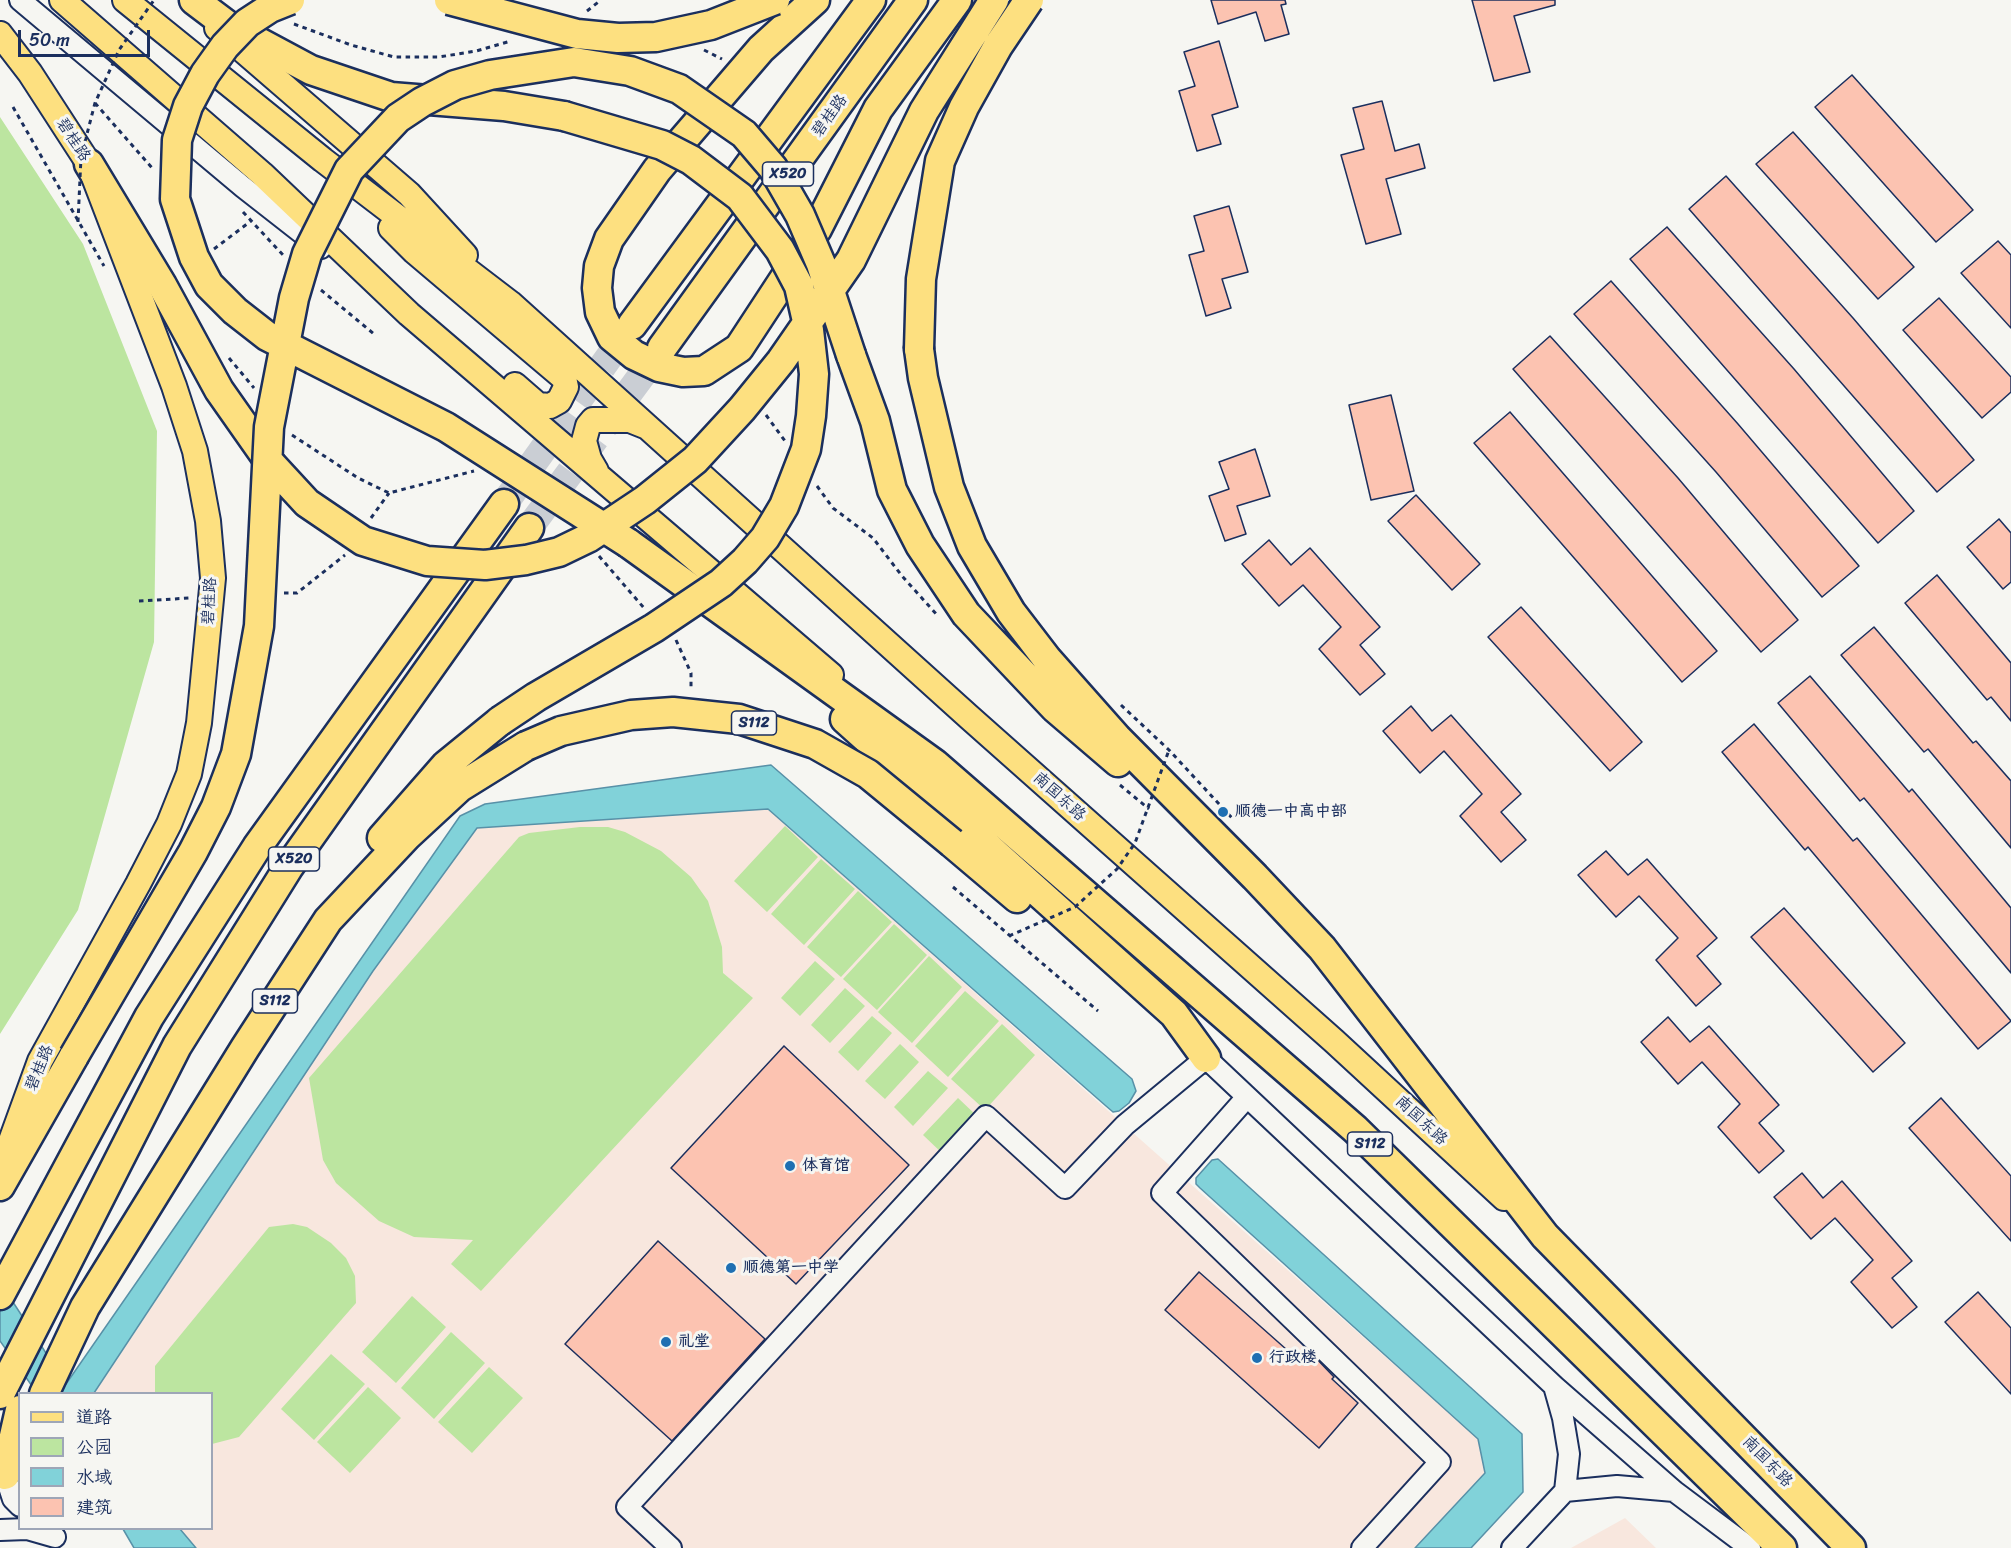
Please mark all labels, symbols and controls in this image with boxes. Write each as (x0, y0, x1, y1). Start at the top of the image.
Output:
scale bar (21, 18, 153, 56)
text: 50 m (29, 24, 70, 56)
street label: 碧桂路 (808, 91, 852, 141)
street label: 碧桂路 (52, 115, 94, 165)
road number: X520 (762, 162, 814, 186)
street label: 碧桂路 (199, 577, 221, 625)
road number: S112 (732, 711, 777, 735)
street label: 南国东路 (1029, 768, 1089, 826)
place label: 顺德一中高中部 (1235, 802, 1347, 822)
marker: 顺德一中高中部 (1216, 805, 1230, 819)
road number: X520 (268, 847, 320, 871)
road number: S112 (252, 989, 298, 1013)
street label: 碧桂路 (22, 1042, 58, 1094)
street label: 南国东路 (1391, 1092, 1451, 1150)
road number: S112 (1348, 1132, 1392, 1156)
place label: 体育馆 (802, 1156, 850, 1176)
marker: 体育馆 (783, 1159, 797, 1173)
place label: 顺德第一中学 (743, 1258, 839, 1278)
marker: 顺德第一中学 (724, 1261, 738, 1275)
place label: 礼堂 (678, 1332, 710, 1352)
marker: 礼堂 (659, 1335, 673, 1349)
place label: 行政楼 (1269, 1348, 1317, 1368)
marker: 行政楼 (1250, 1351, 1264, 1365)
legend (18, 1392, 213, 1530)
text: 道路 (76, 1401, 112, 1433)
text: 公园 (76, 1431, 112, 1463)
street label: 南国东路 (1738, 1432, 1796, 1492)
text: 水域 (76, 1461, 112, 1493)
text: 建筑 (76, 1491, 112, 1523)

